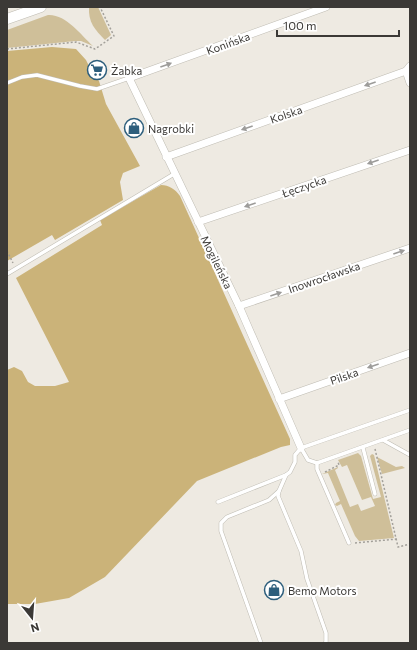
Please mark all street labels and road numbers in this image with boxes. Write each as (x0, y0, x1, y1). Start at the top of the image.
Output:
street label: Konińska (204, 29, 252, 57)
street label: Kolska (268, 102, 304, 126)
street label: Łęczycka (279, 172, 328, 200)
street label: Mogileńska (199, 233, 235, 291)
street label: Inowrocławska (286, 259, 362, 295)
street label: Pilska (328, 365, 360, 387)

